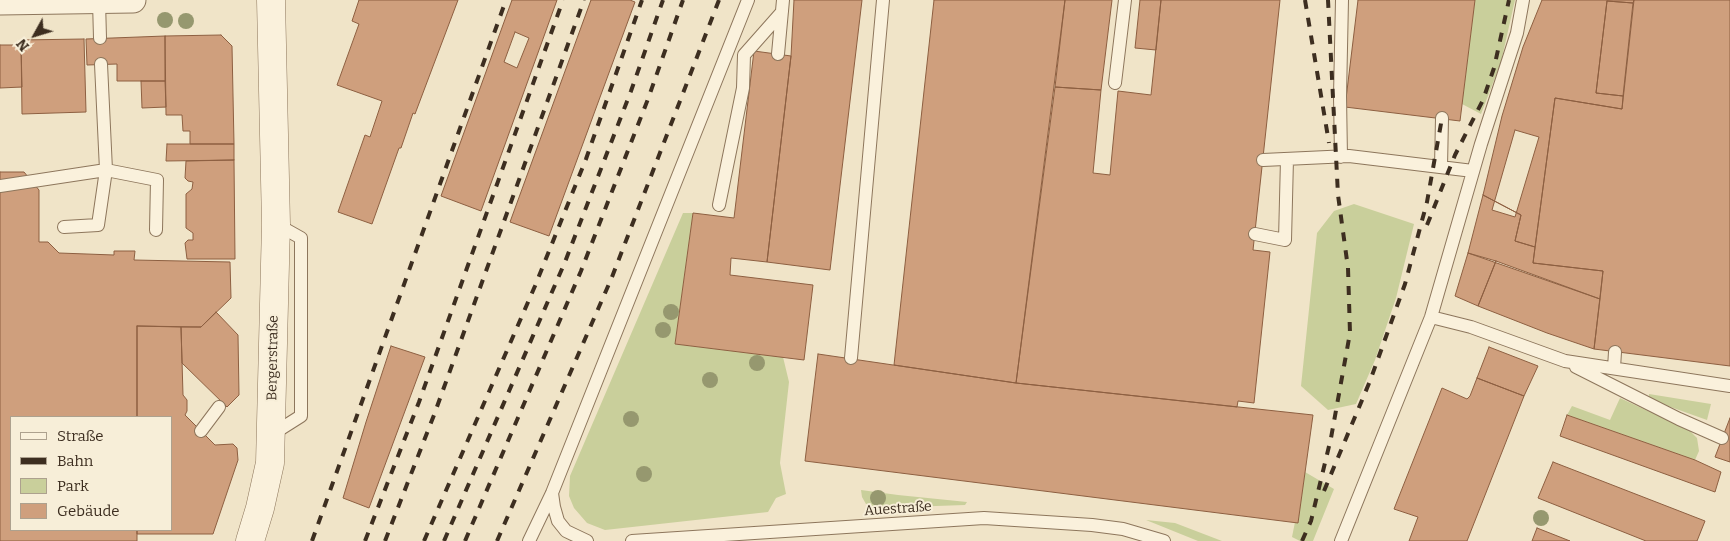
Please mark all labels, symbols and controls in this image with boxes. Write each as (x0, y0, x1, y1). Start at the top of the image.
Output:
north arrow (10, 10, 60, 60)
text: N (13, 35, 33, 54)
street label: Bergerstraße (264, 315, 282, 401)
legend (10, 416, 172, 531)
text: Straße (57, 427, 103, 445)
text: Bahn (57, 452, 93, 470)
text: Park (57, 477, 89, 495)
street label: Auestraße (864, 498, 932, 520)
text: Gebäude (57, 502, 120, 520)

